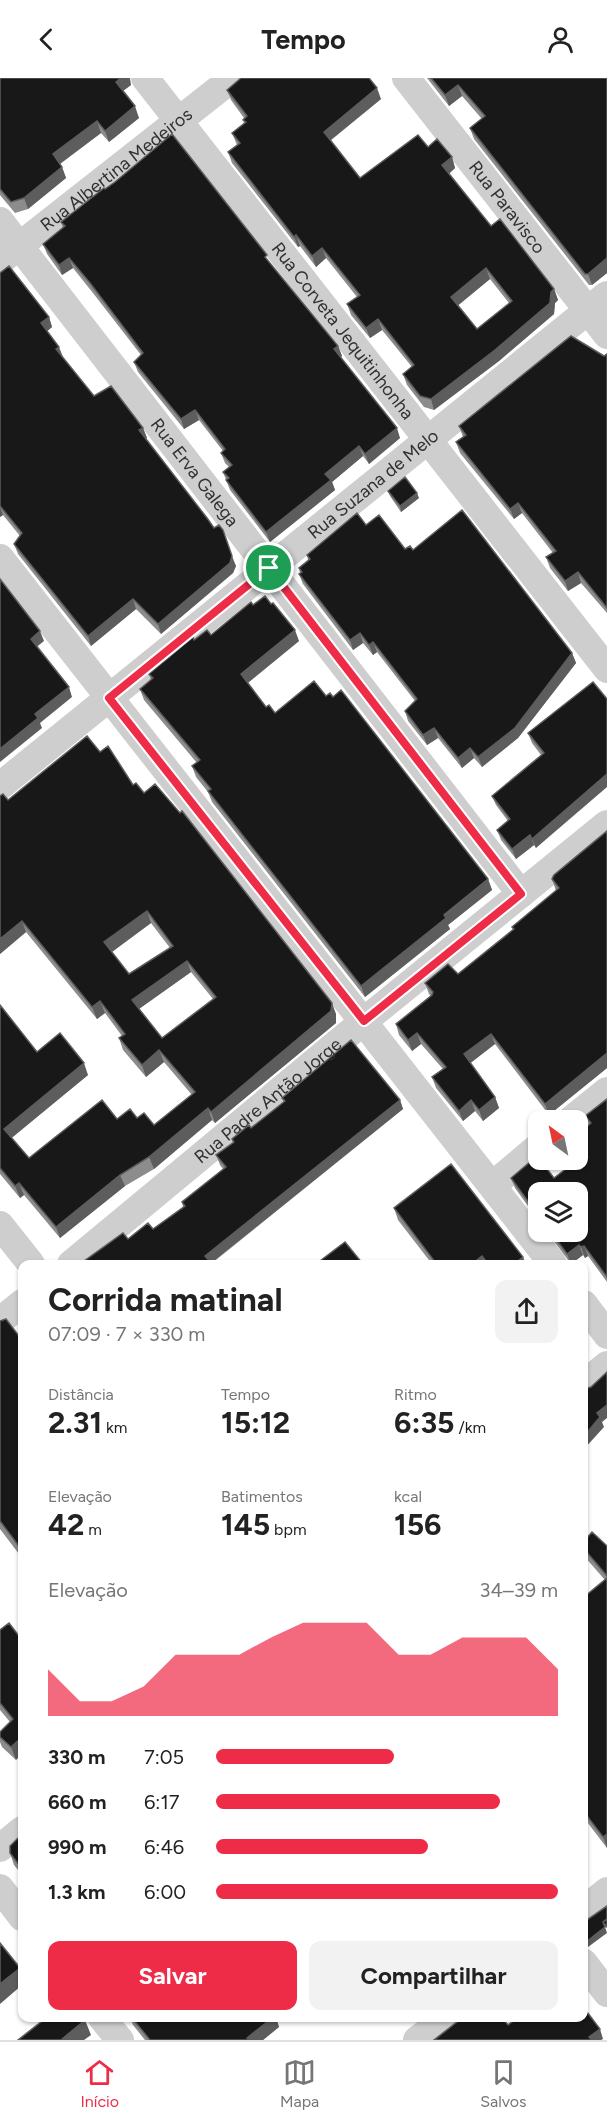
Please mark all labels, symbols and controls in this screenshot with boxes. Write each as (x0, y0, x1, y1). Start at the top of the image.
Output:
icon: back (30, 23, 63, 56)
text: Tempo (261, 23, 346, 56)
icon: person (544, 23, 577, 56)
street label: Rua Albertina Medeiros (36, 103, 197, 236)
street label: Rua Paravisco (464, 156, 550, 258)
street label: Rua Corveta Jequitinhonha (267, 238, 419, 424)
street label: Rua Erva Galega (146, 414, 243, 531)
street label: Rua Suzana de Melo (303, 425, 443, 544)
pin (243, 542, 294, 593)
icon: arrive (252, 551, 285, 584)
street label: Rua Padre Antão Jorge (190, 1033, 346, 1168)
north arrow (528, 1110, 588, 1170)
map controls (528, 1110, 588, 1242)
button: layers (528, 1182, 588, 1242)
text: Corrida matinal (48, 1280, 283, 1319)
button: share (495, 1280, 558, 1343)
text: 07:09 · 7 × 330 m (48, 1322, 205, 1346)
text: Distância (48, 1385, 114, 1404)
text: Tempo (221, 1385, 270, 1404)
text: Ritmo (394, 1385, 437, 1404)
text: 2.31 (48, 1404, 102, 1441)
text: 15:12 (221, 1404, 290, 1441)
text: 6:35 (394, 1404, 455, 1441)
text: km (102, 1418, 127, 1437)
text: /km (455, 1418, 486, 1437)
text: Elevação (48, 1487, 112, 1506)
text: Batimentos (221, 1487, 303, 1506)
text: kcal (394, 1487, 422, 1506)
text: 42 (48, 1506, 84, 1543)
text: 145 (221, 1506, 270, 1543)
text: 156 (394, 1506, 442, 1543)
text: m (84, 1520, 102, 1539)
text: bpm (270, 1520, 307, 1539)
text: Elevação (48, 1578, 128, 1602)
text: 34–39 m (480, 1578, 558, 1602)
text: 330 m (48, 1745, 105, 1769)
text: 7:05 (144, 1745, 184, 1769)
text: 660 m (48, 1790, 106, 1814)
text: 6:17 (144, 1790, 179, 1814)
text: 990 m (48, 1835, 106, 1859)
text: 6:46 (144, 1835, 184, 1859)
text: 1.3 km (48, 1880, 105, 1904)
text: 6:00 (144, 1880, 186, 1904)
button: Salvar (48, 1941, 297, 2010)
button: Compartilhar (309, 1941, 558, 2010)
tab: Início (80, 2056, 119, 2111)
tab: Mapa (280, 2056, 319, 2111)
tab: Salvos (480, 2056, 527, 2111)

